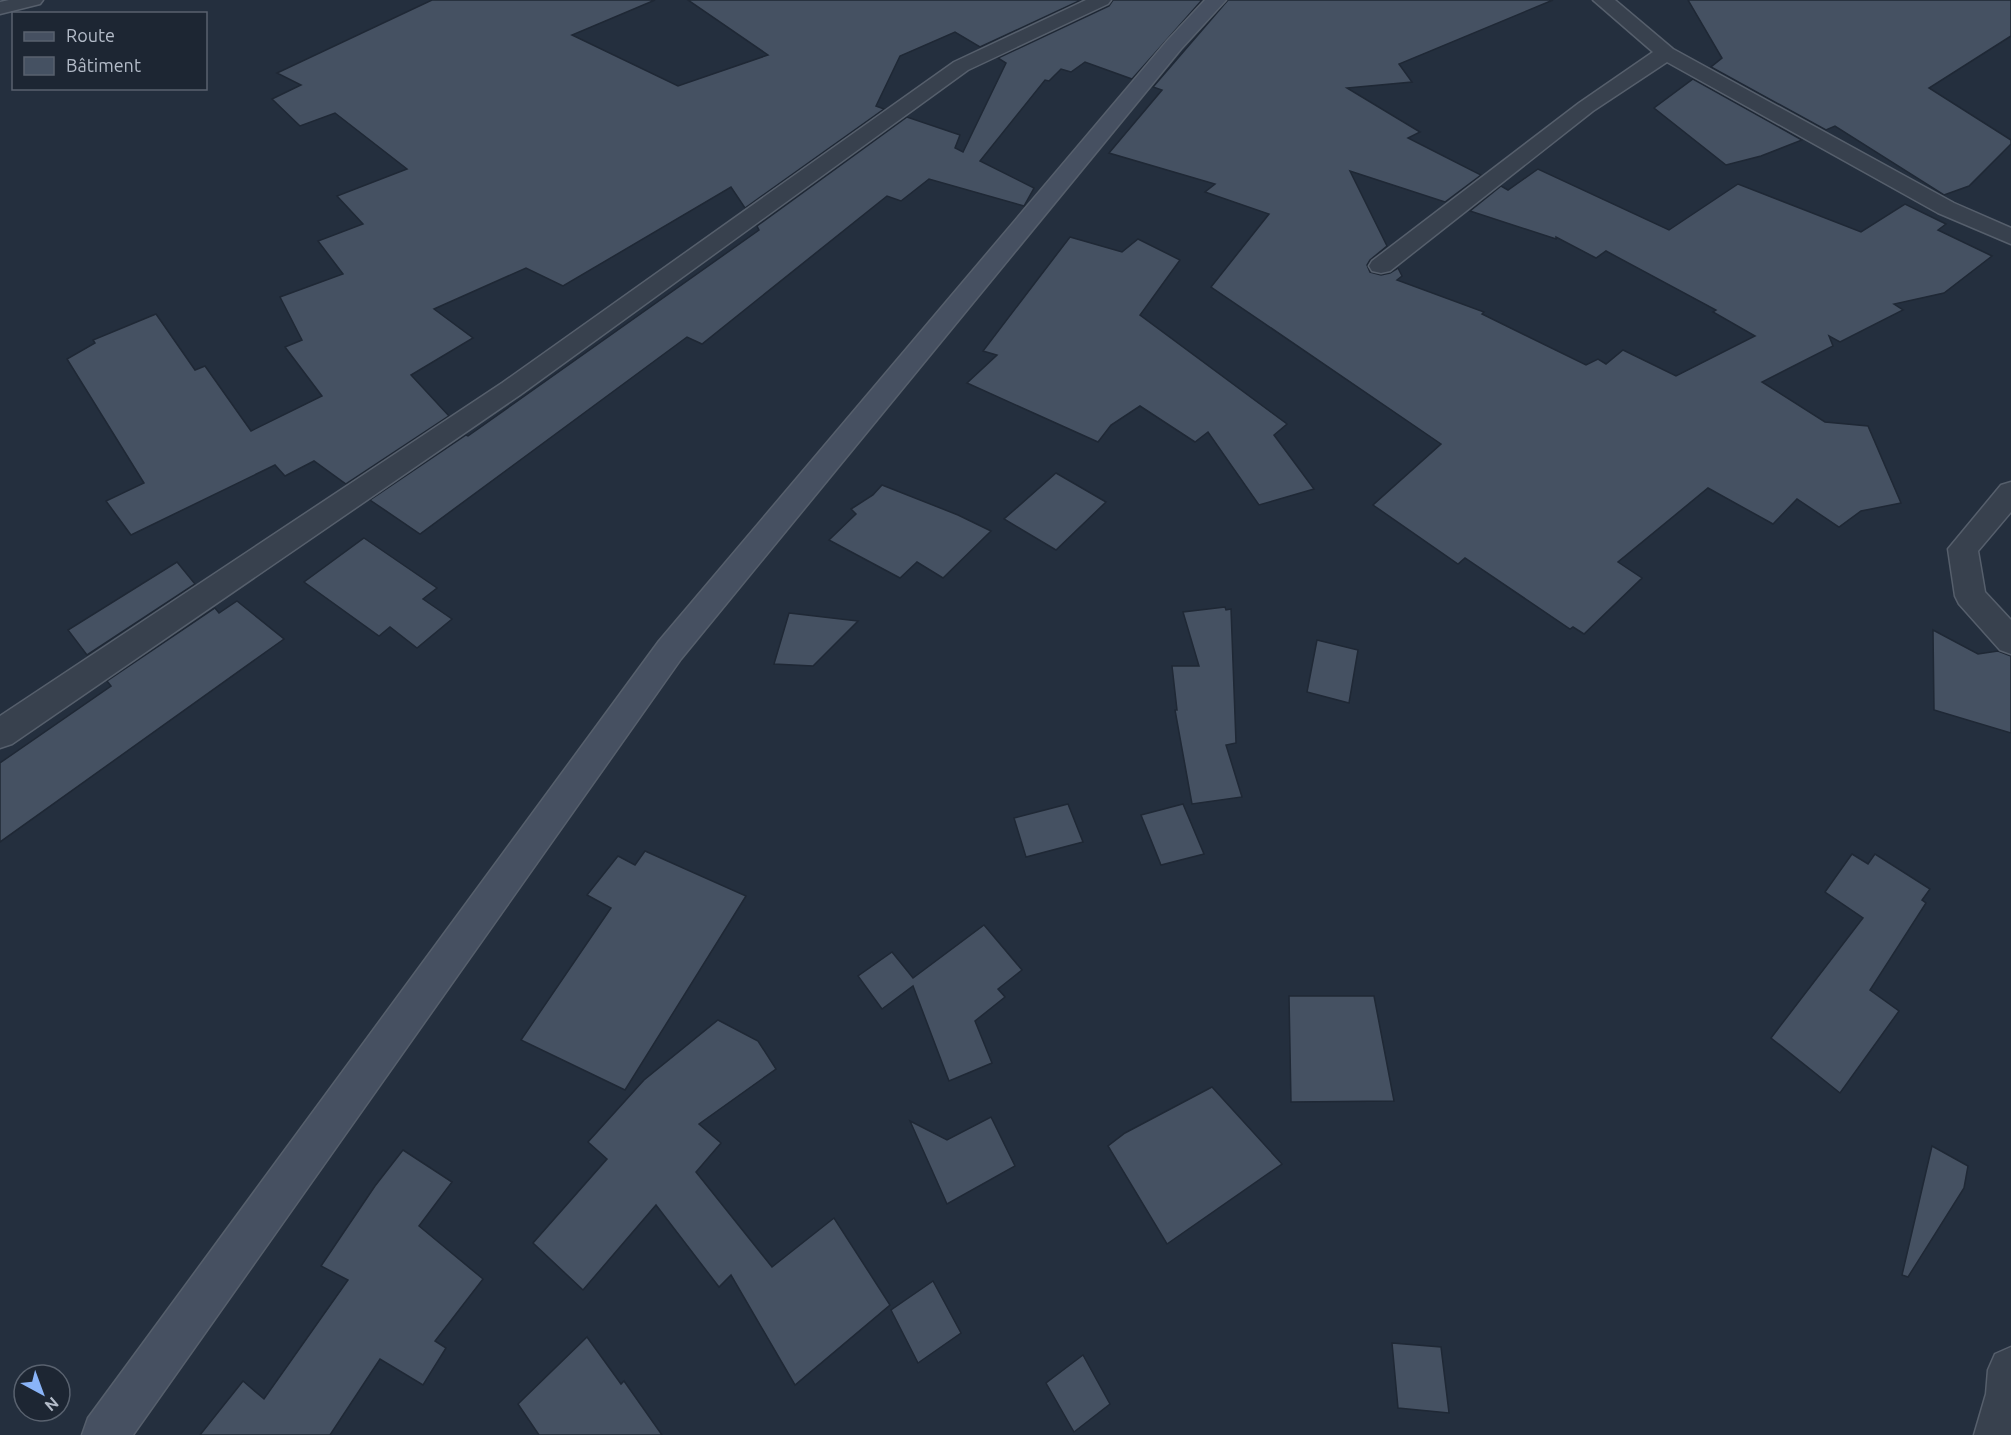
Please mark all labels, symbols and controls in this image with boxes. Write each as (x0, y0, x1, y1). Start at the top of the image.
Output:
legend (12, 12, 207, 90)
text: Route (66, 25, 115, 45)
text: Bâtiment (66, 55, 141, 75)
north arrow (12, 1363, 72, 1423)
text: N (41, 1394, 62, 1415)

